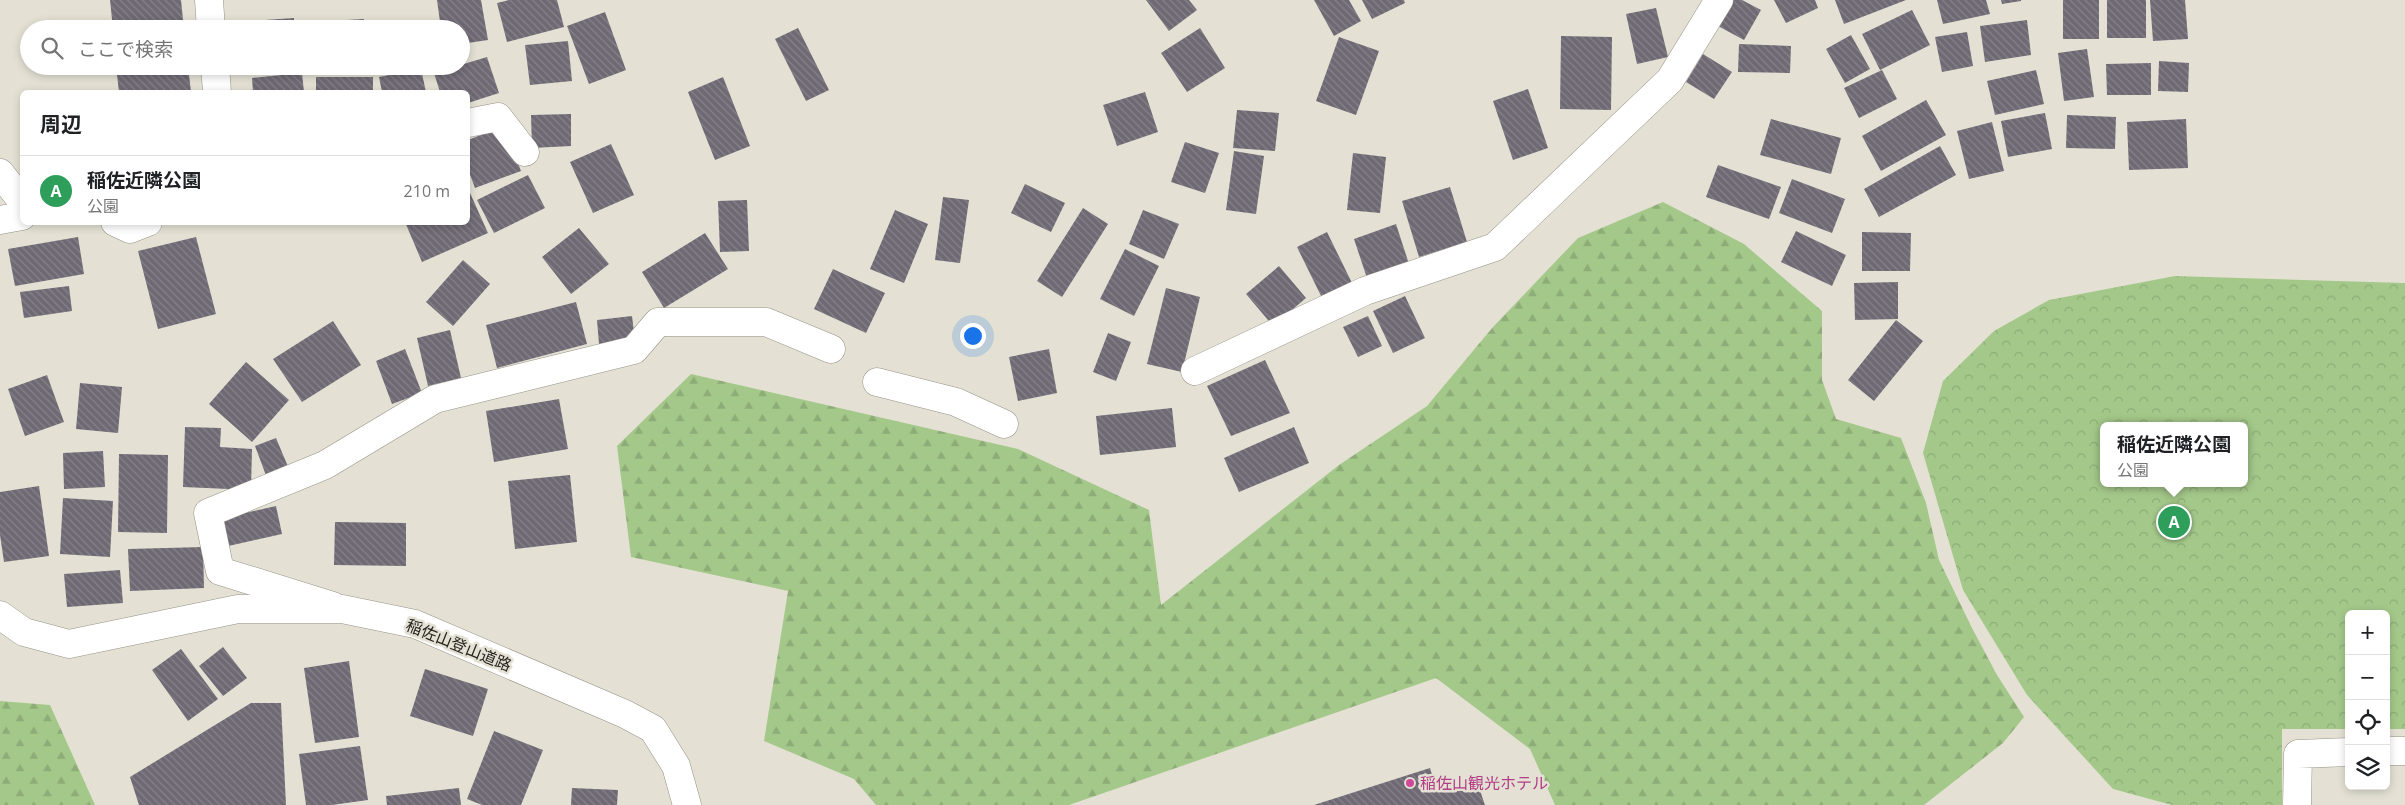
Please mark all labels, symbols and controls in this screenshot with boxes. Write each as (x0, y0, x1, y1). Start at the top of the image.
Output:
search box (20, 20, 470, 75)
icon: search (38, 34, 66, 62)
text: ここで検索 (78, 36, 173, 62)
text: 周辺 (40, 110, 82, 138)
text: 稲佐近隣公園 (87, 167, 201, 193)
text: A (50, 180, 62, 202)
text: 210 m (404, 180, 450, 202)
text: 公園 (87, 195, 119, 217)
your location (960, 323, 986, 349)
popup (2100, 422, 2248, 487)
text: 稲佐近隣公園 (2117, 431, 2231, 457)
text: 公園 (2117, 459, 2149, 481)
pin: A (2158, 503, 2190, 541)
map controls (2345, 610, 2390, 790)
button: + (2345, 610, 2390, 655)
street label: 稲佐山登山道路 (403, 614, 515, 676)
button: − (2345, 655, 2390, 700)
button: locate (2345, 700, 2390, 745)
button: layers (2345, 745, 2390, 790)
place label: 稲佐山観光ホテル (1420, 772, 1548, 794)
marker: 稲佐山観光ホテル (1404, 777, 1416, 789)

